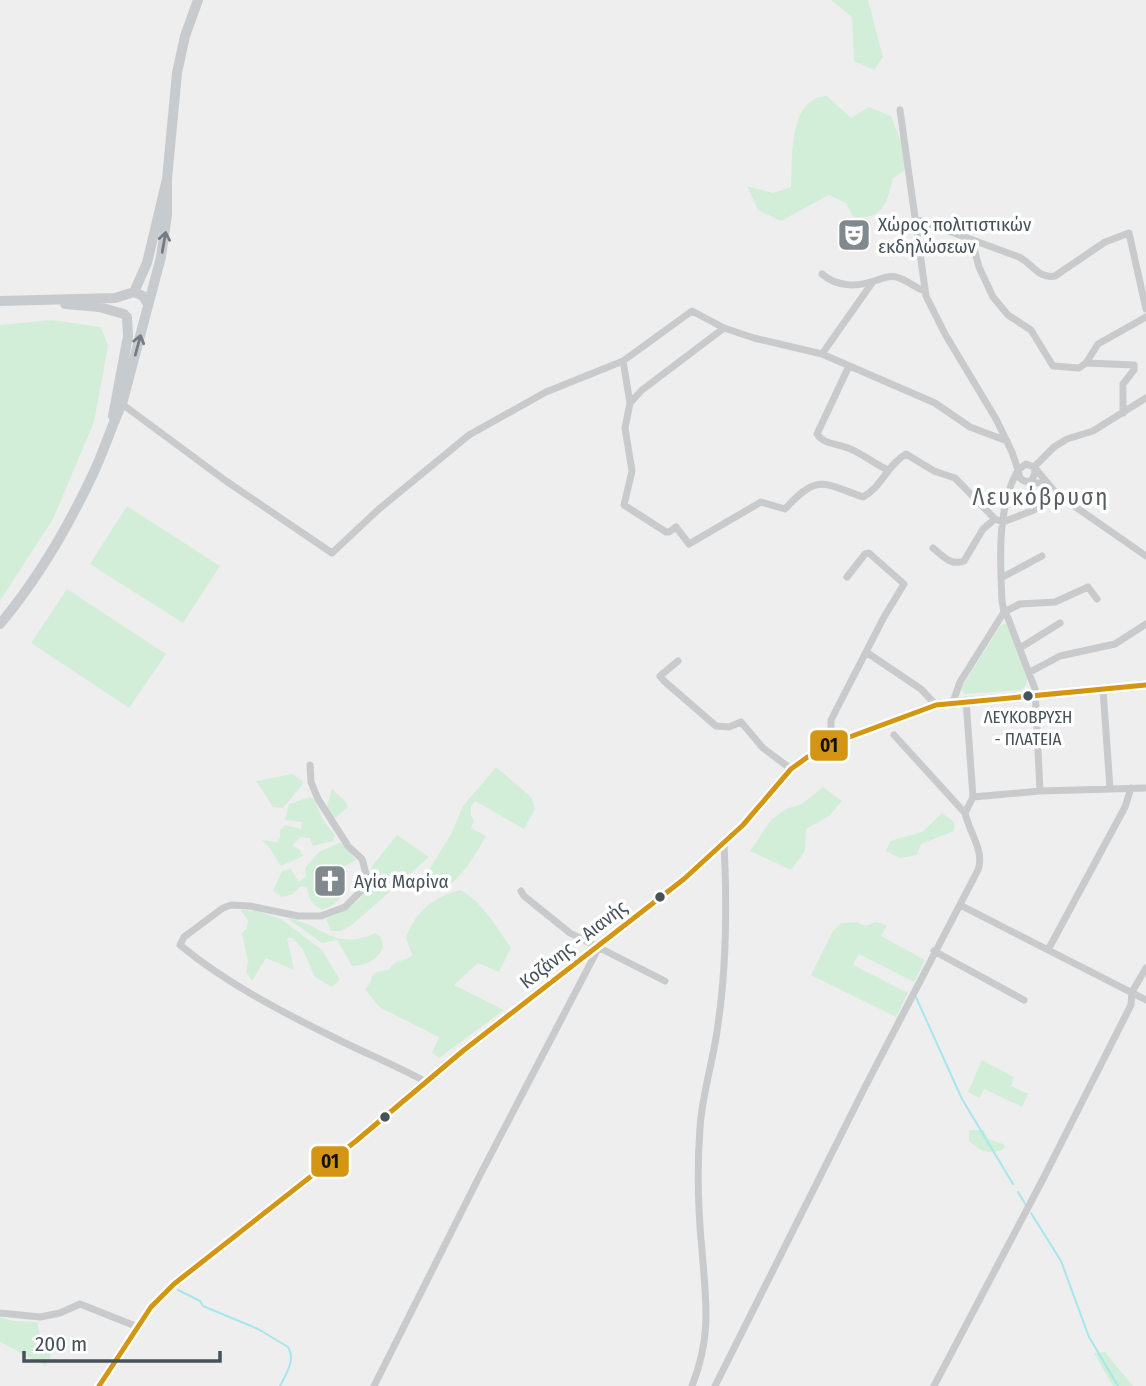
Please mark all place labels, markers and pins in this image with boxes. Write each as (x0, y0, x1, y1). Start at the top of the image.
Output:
place label: Χώρος πολιτιστικών εκδηλώσεων (878, 213, 1032, 258)
theatre icon: Χώρος πολιτιστικών εκδηλώσεων (835, 216, 873, 254)
marker: ΛΕΥΚΟΒΡΥΣΗ - ΠΛΑΤΕΙΑ (1021, 689, 1035, 703)
place label: ΛΕΥΚΟΒΡΥΣΗ - ΠΛΑΤΕΙΑ (984, 707, 1072, 750)
church icon: Αγία Μαρίνα (311, 862, 349, 900)
place label: Αγία Μαρίνα (354, 870, 449, 893)
unlabelled marker (653, 890, 667, 904)
unlabelled marker (378, 1110, 392, 1124)

